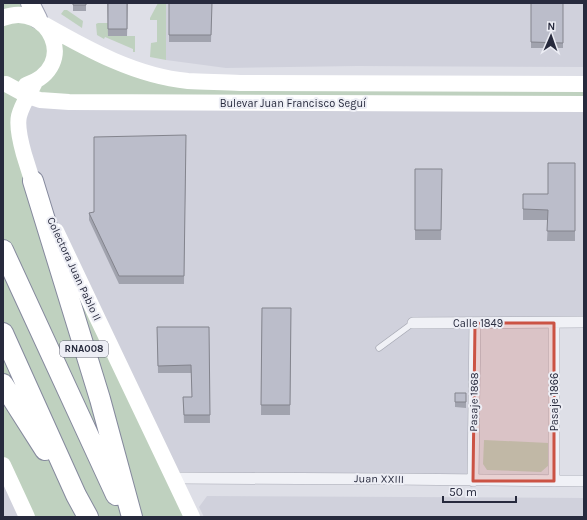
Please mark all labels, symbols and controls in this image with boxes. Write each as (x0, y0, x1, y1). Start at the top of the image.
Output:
north arrow (531, 16, 571, 56)
text: N (547, 20, 556, 33)
street label: Bulevar Juan Francisco Seguí (220, 97, 367, 110)
street label: Colectora Juan Pablo II (44, 215, 104, 323)
street label: Calle 1849 (453, 317, 503, 330)
road number: RNA008 (60, 341, 108, 357)
street label: Pasaje 1868 (467, 372, 481, 432)
street label: Pasaje 1866 (548, 373, 561, 431)
street label: Juan XXIII (354, 472, 404, 486)
scale bar (443, 478, 516, 504)
text: 50 m (449, 485, 477, 499)

